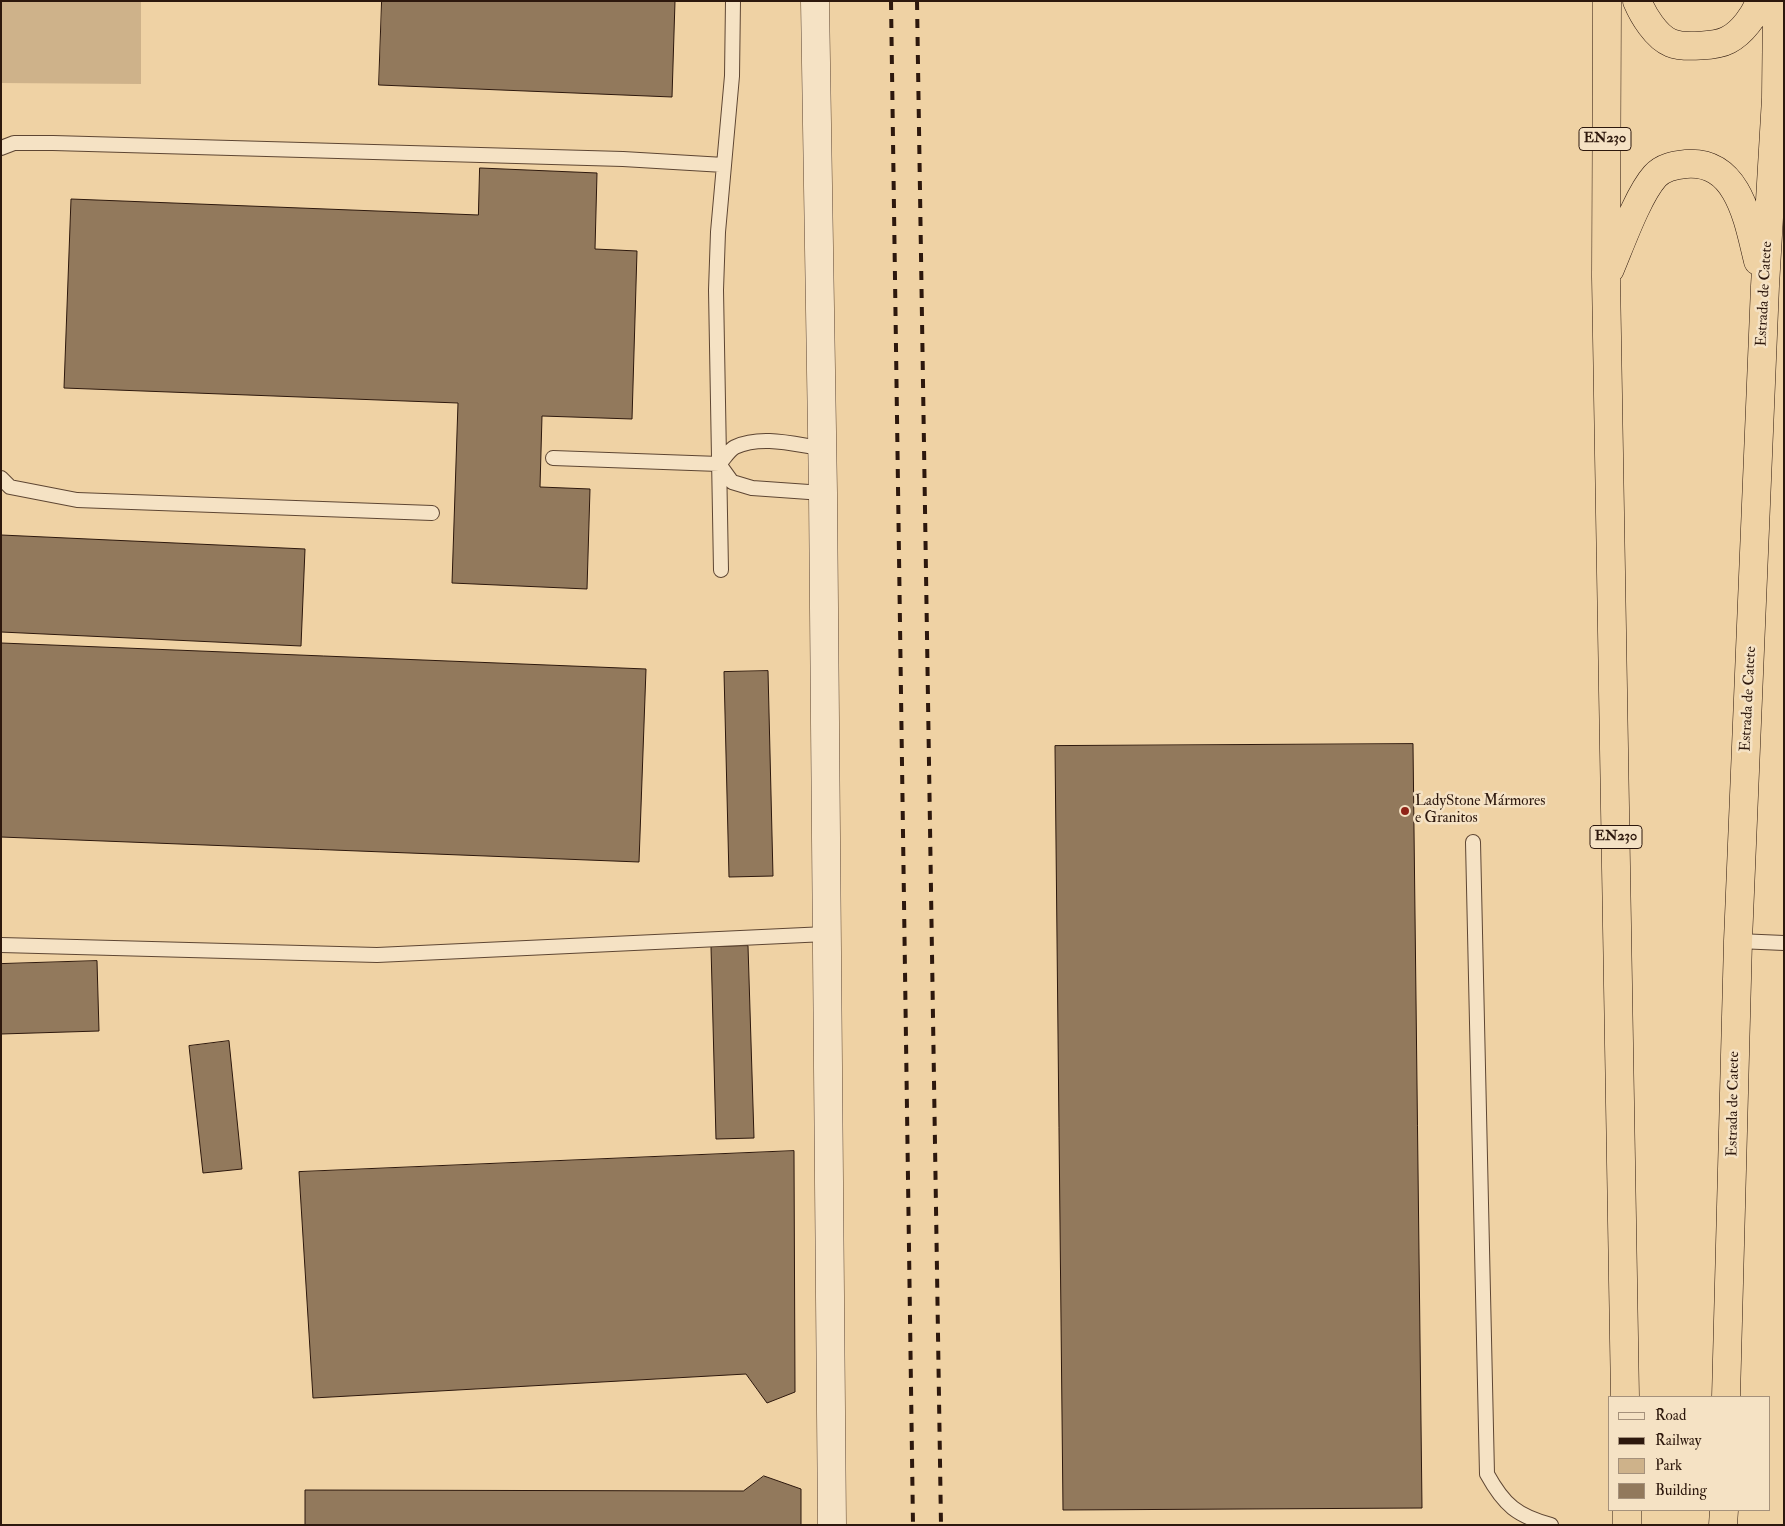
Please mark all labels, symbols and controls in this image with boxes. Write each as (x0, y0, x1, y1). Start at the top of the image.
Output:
road number: EN230 (1579, 128, 1631, 150)
street label: Estrada de Catete (1753, 241, 1777, 347)
street label: Estrada de Catete (1737, 646, 1761, 752)
place label: LadyStone Mármores e Granitos (1415, 793, 1545, 828)
marker: LadyStone Mármores e Granitos (1399, 805, 1411, 817)
road number: EN230 (1590, 826, 1642, 849)
street label: Estrada de Catete (1724, 1051, 1744, 1157)
legend (1608, 1396, 1770, 1511)
text: Road (1655, 1406, 1686, 1425)
text: Railway (1655, 1431, 1701, 1450)
text: Park (1655, 1456, 1682, 1475)
text: Building (1655, 1481, 1707, 1500)

